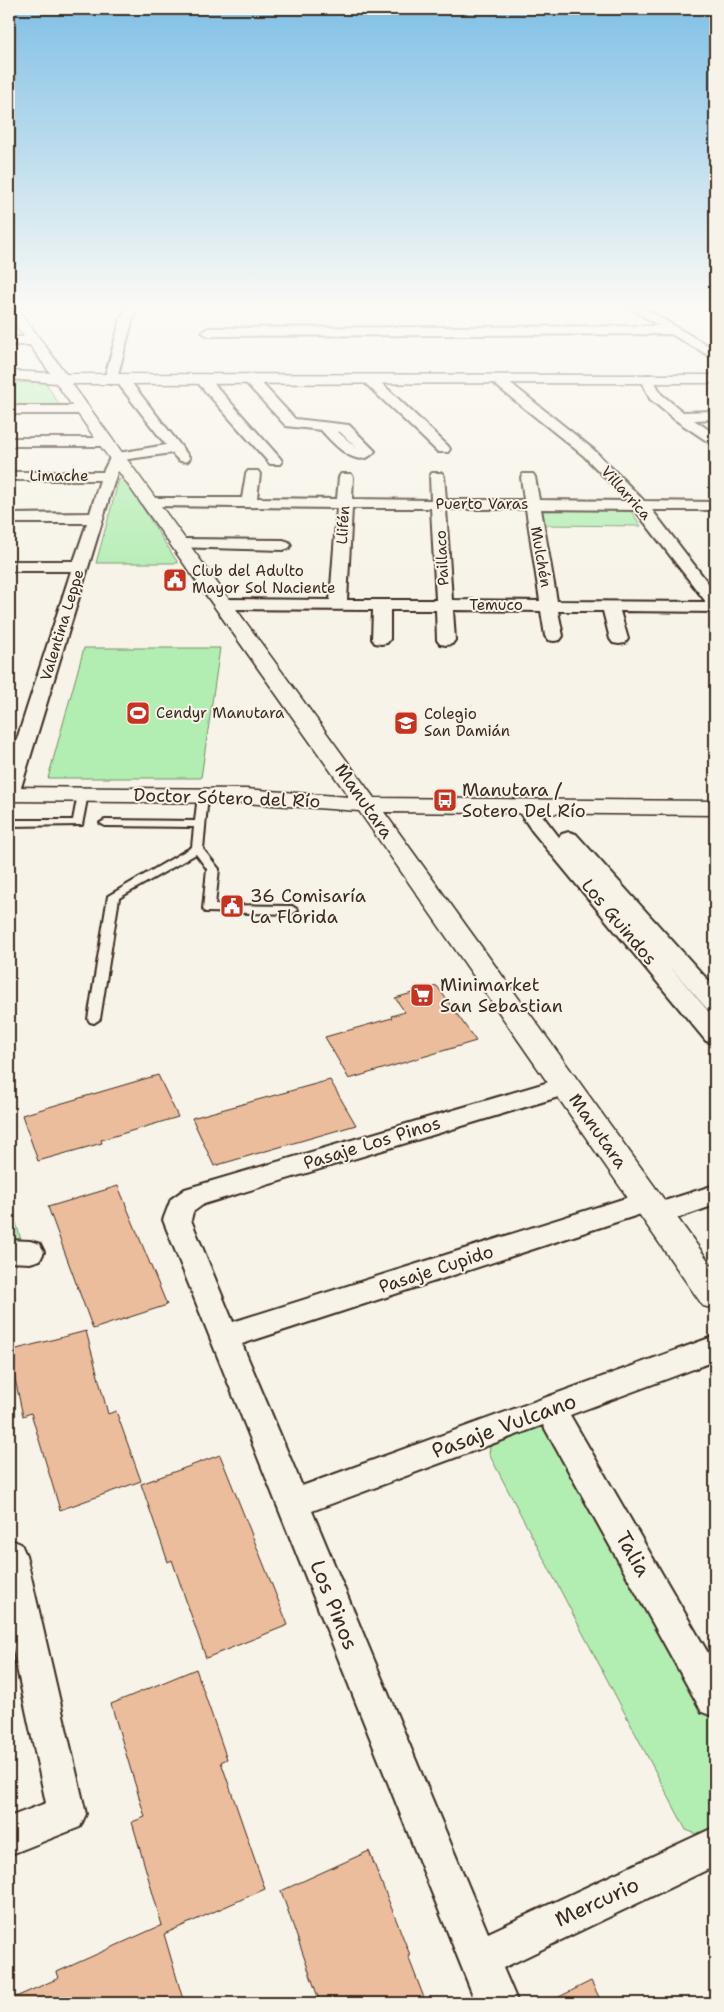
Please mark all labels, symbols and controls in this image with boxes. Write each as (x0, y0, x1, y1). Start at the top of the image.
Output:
street label: Villarrica (596, 462, 656, 525)
street label: Limache (30, 466, 88, 486)
street label: Puerto Varas (436, 494, 528, 514)
street label: Llifén (332, 505, 354, 545)
street label: Mulchén (526, 525, 556, 589)
street label: Paillaco (431, 530, 453, 586)
place label: Club del Adulto Mayor Sol Naciente (192, 561, 336, 598)
street label: Valentina Leppe (36, 567, 88, 683)
public building icon: Club del Adulto Mayor Sol Naciente (162, 567, 188, 593)
street label: Temuco (469, 595, 523, 615)
sports icon: Cendyr Manutara (125, 700, 151, 726)
place label: Cendyr Manutara (156, 703, 285, 723)
place label: Colegio San Damián (424, 704, 510, 741)
school or university icon: Colegio San Damián (393, 710, 419, 736)
street label: Manutara (329, 759, 399, 843)
place label: Manutara / Sotero Del Río (462, 778, 586, 823)
street label: Doctor Sótero del Río (133, 783, 321, 813)
bus stop icon: Manutara / Sotero Del Río (432, 787, 458, 813)
street label: Los Guindos (576, 874, 662, 970)
place label: 36 Comisaría La Florida (250, 884, 366, 929)
public building icon: 36 Comisaría La Florida (219, 893, 245, 919)
place label: Minimarket San Sebastian (440, 973, 563, 1018)
supermarket icon: Minimarket San Sebastian (409, 982, 435, 1008)
street label: Manutara (563, 1089, 633, 1173)
street label: Pasaje Los Pinos (300, 1111, 444, 1175)
street label: Pasaje Cupido (376, 1239, 496, 1299)
street label: Pasaje Vulcano (428, 1387, 580, 1465)
street label: Talia (609, 1526, 657, 1582)
street label: Los Pinos (303, 1556, 365, 1654)
street label: Mercurio (550, 1870, 644, 1934)

